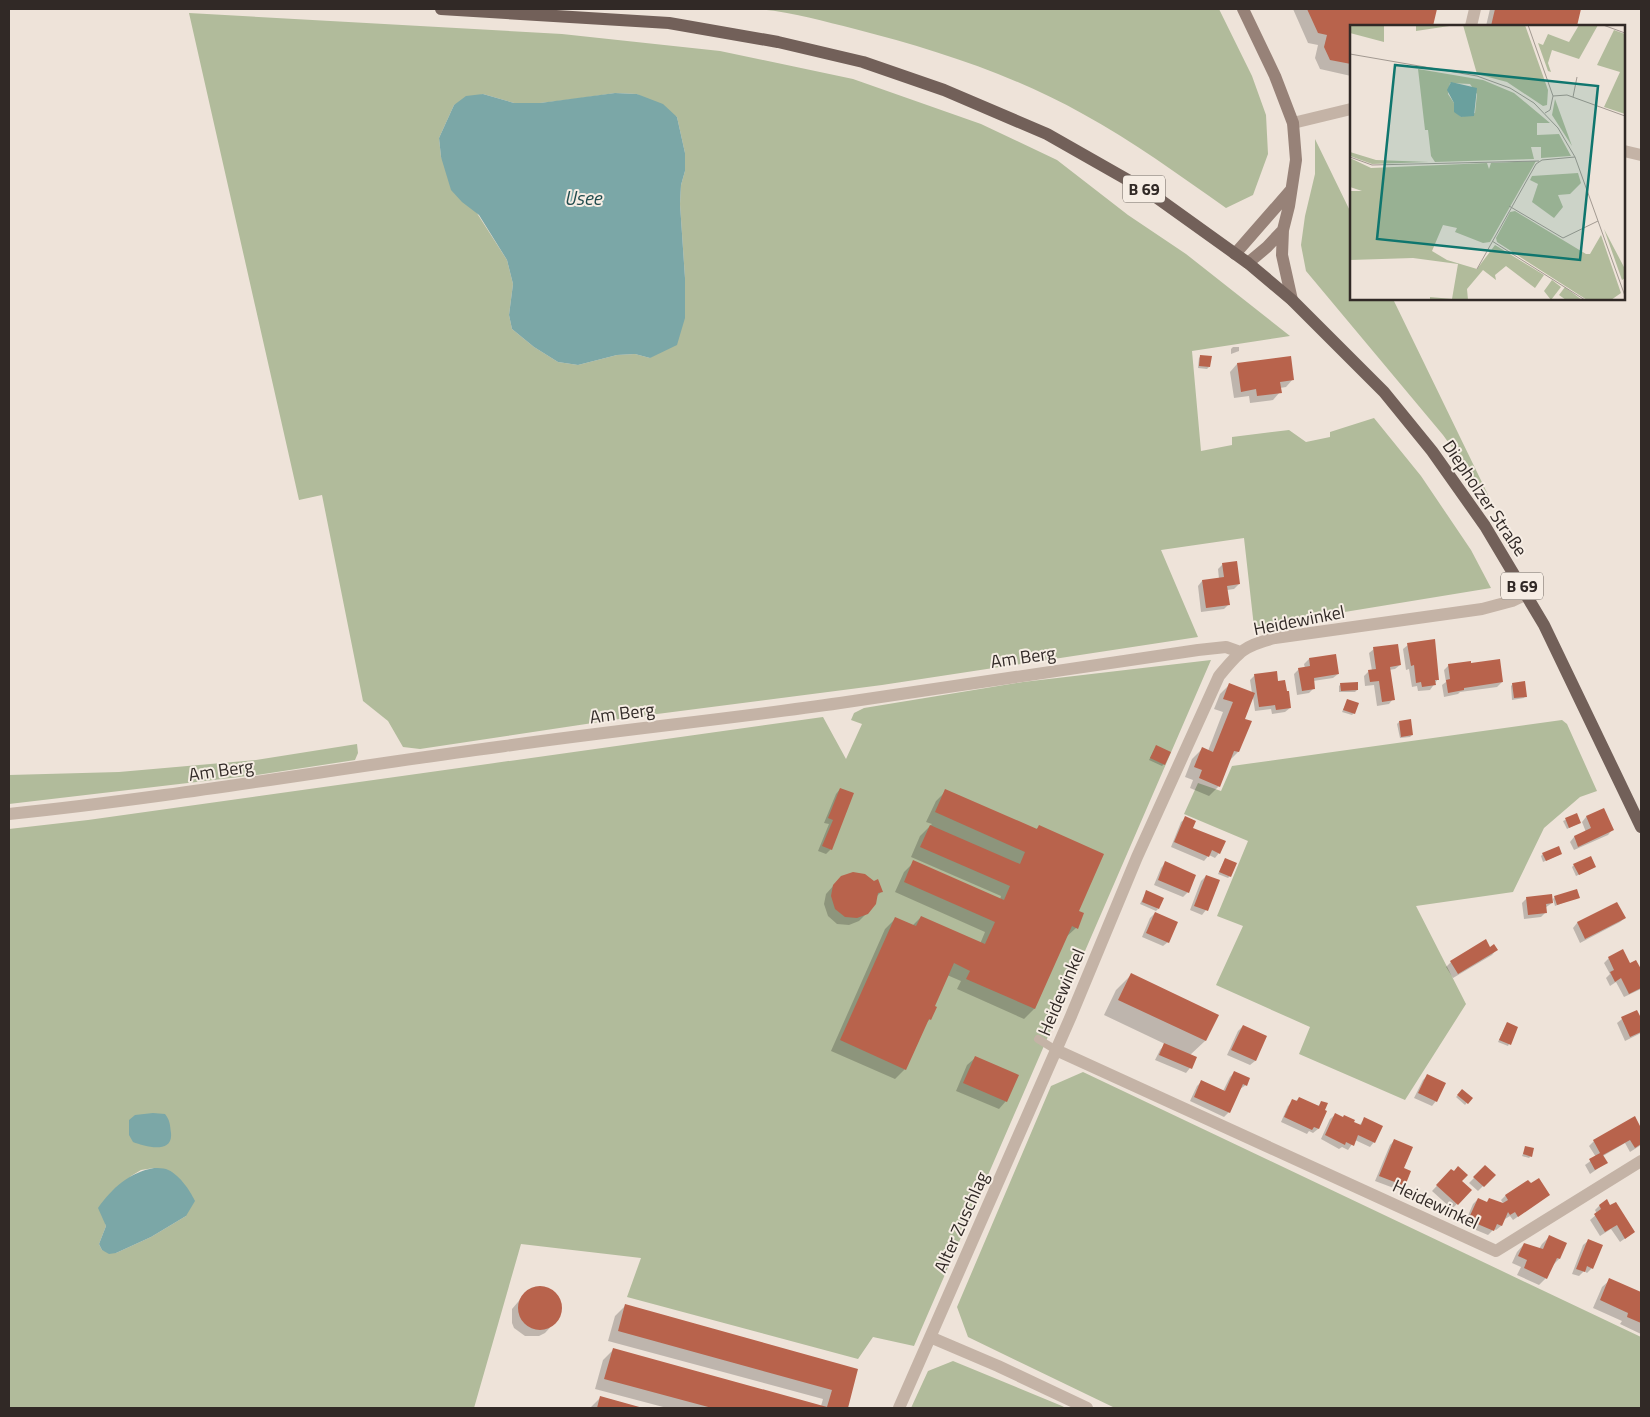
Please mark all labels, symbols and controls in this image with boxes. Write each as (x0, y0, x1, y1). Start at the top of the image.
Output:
inset map (1350, 25, 1625, 300)
road number: B 69 (1123, 175, 1165, 202)
water label: Usee (565, 183, 603, 212)
street label: Diepholzer Straße (1436, 434, 1534, 562)
road number: B 69 (1501, 572, 1543, 600)
street label: Heidewinkel (1251, 598, 1347, 642)
street label: Am Berg (989, 639, 1057, 675)
street label: Am Berg (588, 696, 656, 730)
street label: Am Berg (187, 752, 255, 788)
street label: Heidewinkel (1030, 944, 1092, 1040)
street label: Alter Zuschlag (927, 1167, 995, 1277)
street label: Heidewinkel (1388, 1172, 1484, 1236)

